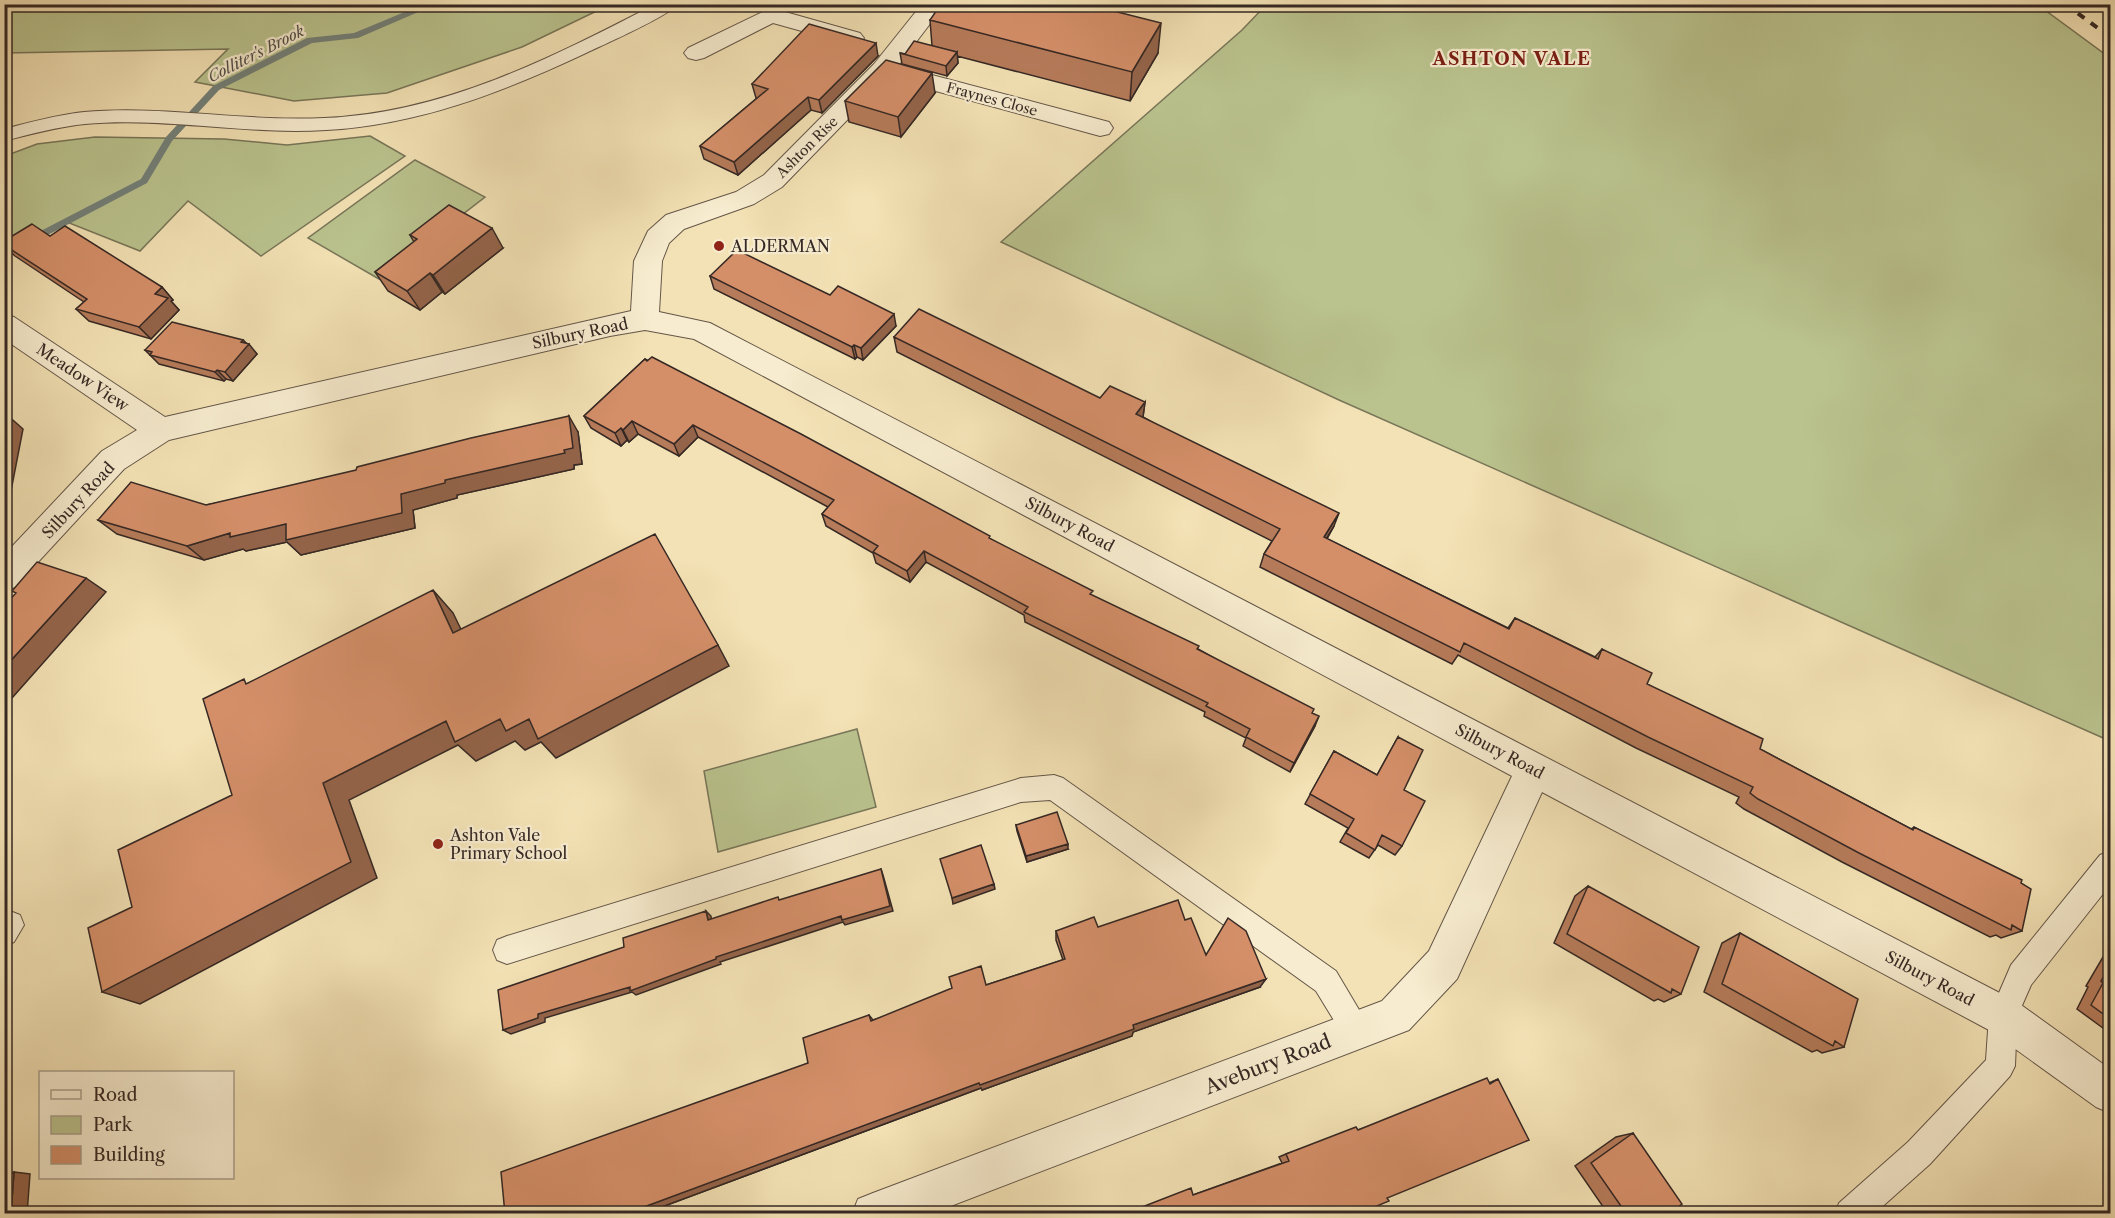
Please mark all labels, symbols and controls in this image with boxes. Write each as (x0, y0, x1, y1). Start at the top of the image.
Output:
water label: Colliter's Brook (204, 21, 307, 86)
district label: ASHTON VALE (1432, 48, 1591, 70)
street label: Fraynes Close (944, 78, 1040, 120)
street label: Ashton Rise (772, 112, 842, 182)
place label: ALDERMAN (730, 236, 830, 256)
marker: ALDERMAN (712, 239, 726, 253)
street label: Silbury Road (530, 313, 630, 353)
street label: Meadow View (33, 339, 134, 416)
street label: Silbury Road (37, 457, 119, 543)
street label: Silbury Road (1022, 492, 1118, 556)
street label: Silbury Road (1452, 719, 1548, 783)
place label: Ashton Vale Primary School (449, 825, 568, 863)
marker: Ashton Vale Primary School (431, 837, 445, 851)
street label: Silbury Road (1882, 946, 1978, 1010)
street label: Avebury Road (1201, 1029, 1334, 1099)
legend (39, 1071, 234, 1179)
text: Road (93, 1084, 138, 1106)
text: Park (93, 1114, 134, 1136)
text: Building (93, 1144, 165, 1166)

